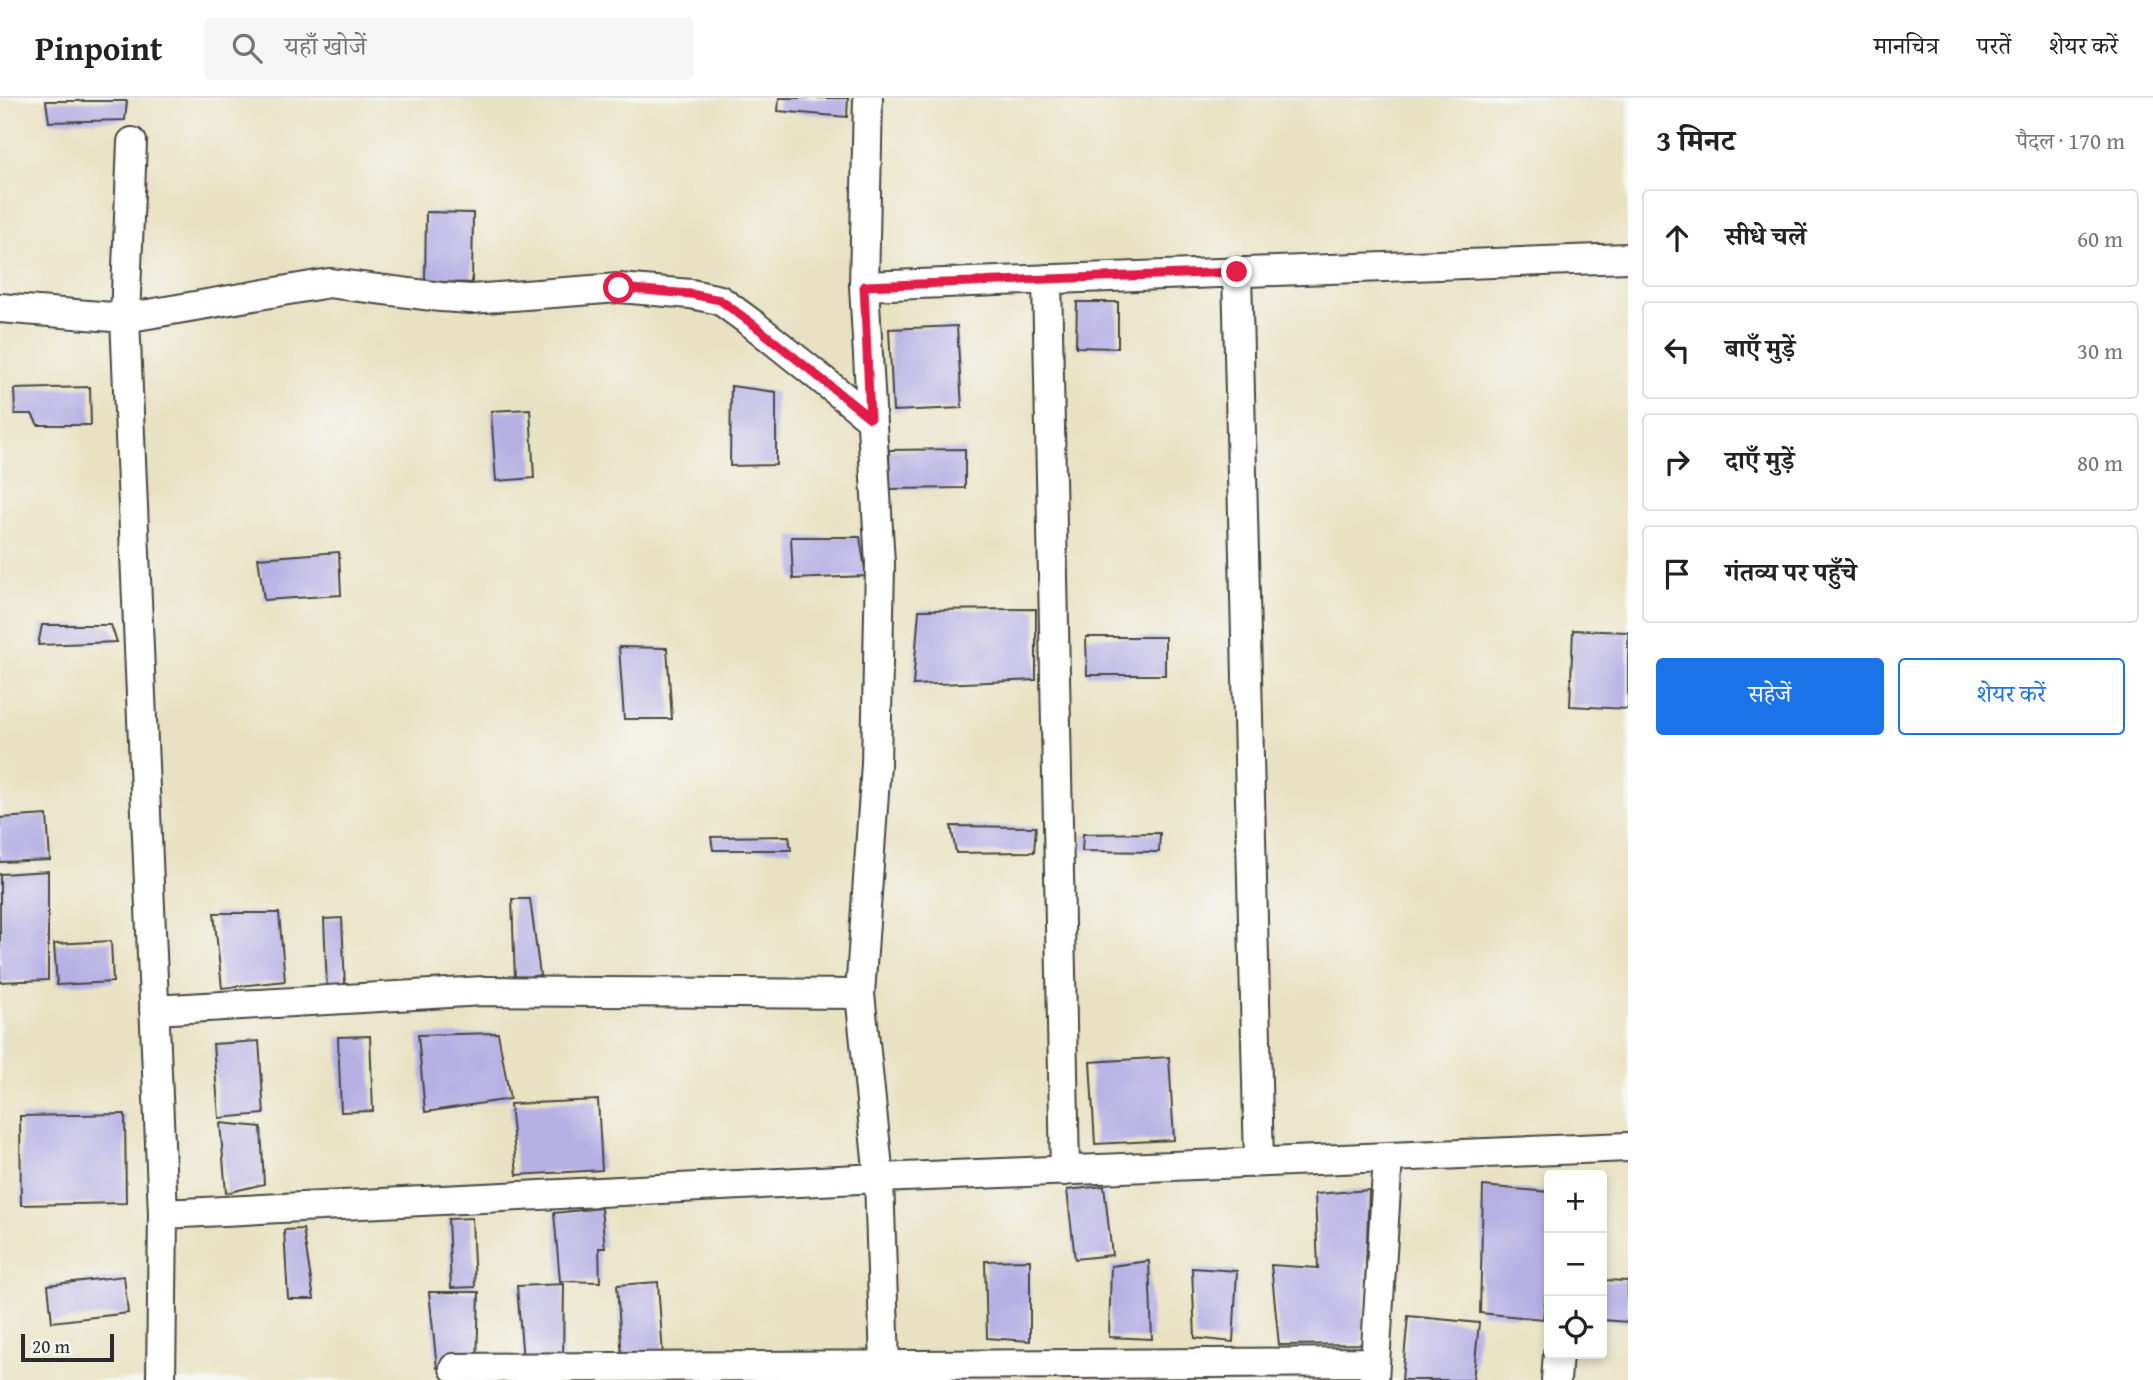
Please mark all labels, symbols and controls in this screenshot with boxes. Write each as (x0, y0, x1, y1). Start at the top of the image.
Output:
search box (204, 17, 694, 80)
text: Pinpoint (35, 24, 162, 72)
text: यहाँ खोजें (284, 26, 366, 65)
text: मानचित्र (1874, 28, 1939, 63)
text: परतें (1977, 28, 2011, 63)
text: शेयर करें (2049, 28, 2118, 63)
icon: search (228, 29, 266, 67)
text: 3 मिनट (1656, 118, 1735, 162)
text: पैदल · 170 m (2016, 124, 2125, 157)
text: सीधे चलें (1725, 216, 1806, 255)
icon: ahead (1658, 219, 1696, 257)
text: 60 m (2077, 222, 2123, 255)
route end (1221, 256, 1252, 287)
route start (603, 272, 634, 303)
text: बाएँ मुड़ें (1725, 328, 1795, 367)
icon: left (1658, 331, 1696, 369)
text: 30 m (2077, 334, 2123, 367)
text: दाएँ मुड़ें (1725, 440, 1794, 479)
icon: right (1658, 443, 1696, 481)
text: 80 m (2077, 446, 2123, 479)
text: गंतव्य पर पहुँचे (1725, 552, 1857, 591)
icon: arrive (1658, 555, 1696, 593)
button: सहेजें (1656, 658, 1884, 735)
button: शेयर करें (1898, 658, 2125, 735)
map controls (1544, 1170, 1607, 1359)
button: + (1544, 1170, 1607, 1233)
button: − (1544, 1233, 1607, 1296)
button: locate (1544, 1296, 1607, 1359)
scale bar (21, 1331, 114, 1363)
text: 20 m (32, 1332, 70, 1360)

